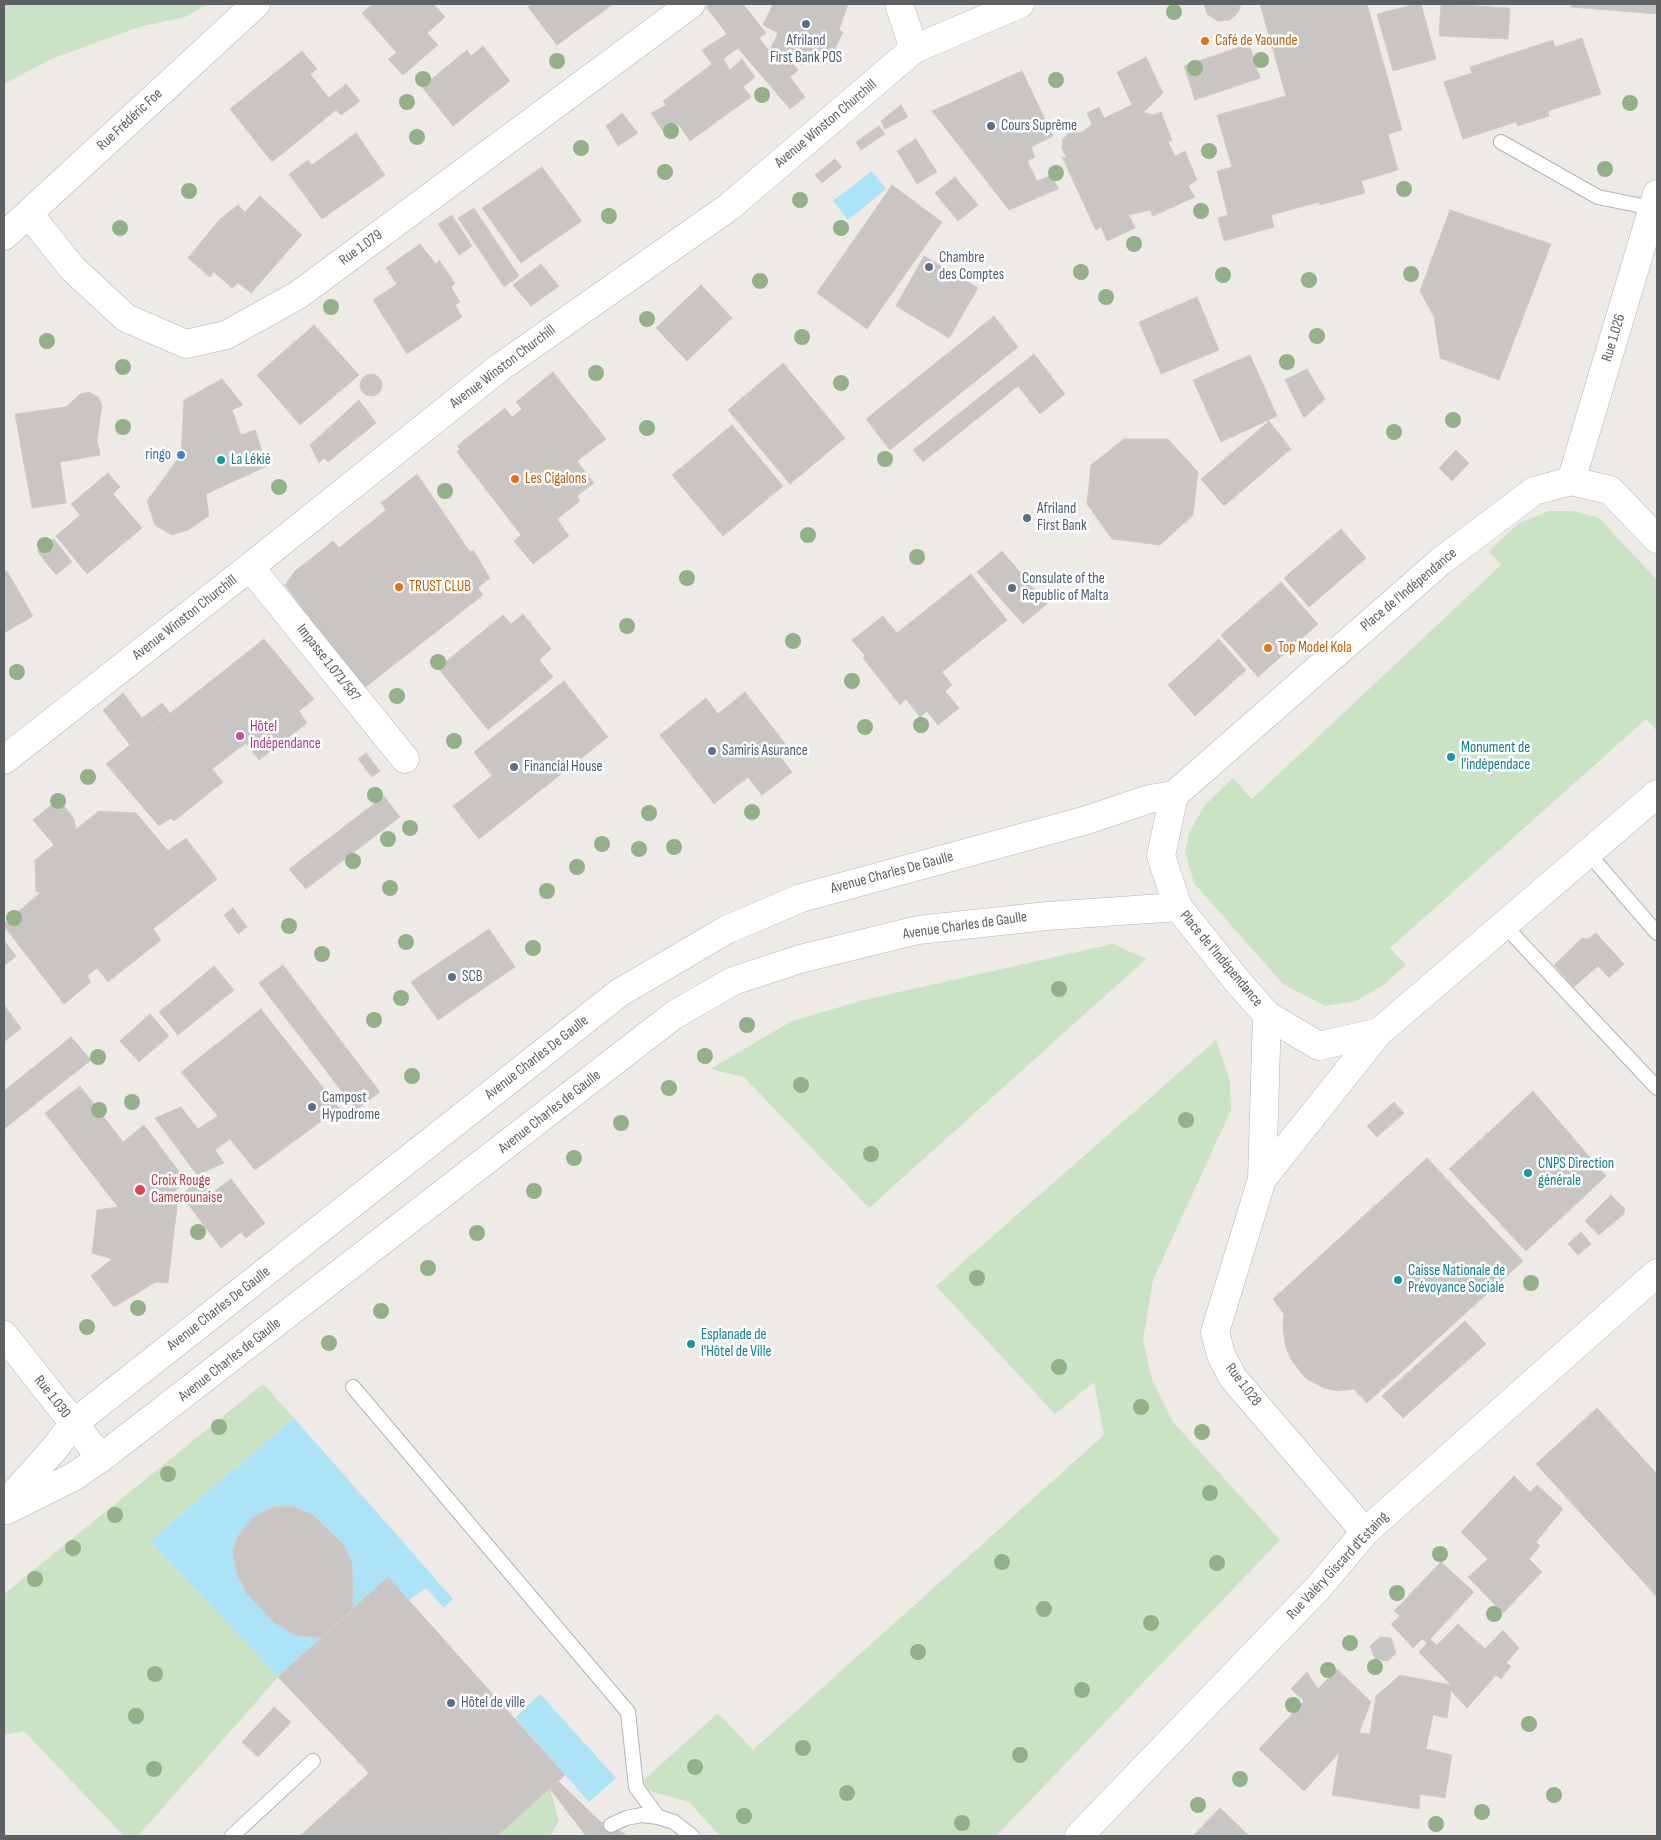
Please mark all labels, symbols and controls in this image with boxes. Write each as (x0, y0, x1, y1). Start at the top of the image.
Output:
marker: Afriland First Bank POS (800, 18, 812, 30)
place label: Afriland First Bank POS (770, 32, 842, 67)
place label: Café de Yaounde (1215, 32, 1297, 50)
marker: Café de Yaounde (1199, 35, 1211, 47)
street label: Avenue Winston Churchill (771, 76, 881, 172)
street label: Rue Frédéric Foe (94, 85, 166, 155)
place label: Cours Suprême (1001, 117, 1077, 135)
marker: Cours Suprême (985, 120, 997, 132)
street label: Rue 1.079 (336, 226, 386, 270)
place label: Chambre des Comptes (939, 249, 1004, 284)
marker: Chambre des Comptes (923, 261, 935, 273)
street label: Rue 1.026 (1598, 312, 1630, 364)
street label: Avenue Winston Churchill (447, 321, 559, 413)
place label: ringo (145, 446, 171, 464)
marker: ringo (175, 449, 187, 461)
place label: La Lékié (231, 451, 271, 469)
marker: La Lékié (215, 454, 227, 466)
place label: Les Cigalons (525, 470, 587, 488)
marker: Les Cigalons (509, 473, 521, 485)
place label: Afriland First Bank (1037, 500, 1087, 535)
marker: Afriland First Bank (1021, 512, 1033, 524)
street label: Place de l'Indépendance (1357, 545, 1461, 635)
place label: Consulate of the Republic of Malta (1022, 570, 1108, 605)
street label: Avenue Winston Churchill (129, 572, 241, 664)
place label: TRUST CLUB (409, 578, 471, 596)
marker: TRUST CLUB (393, 581, 405, 593)
marker: Consulate of the Republic of Malta (1006, 582, 1018, 594)
street label: Impasse 1.071/587 (292, 621, 364, 705)
place label: Top Model Kola (1278, 639, 1352, 657)
marker: Top Model Kola (1262, 642, 1274, 654)
place label: Hôtel Indépendance (250, 718, 321, 753)
marker: Hôtel Indépendance (234, 730, 246, 742)
place label: Monument de l'indépendace (1461, 739, 1530, 774)
place label: Samiris Asurance (722, 742, 808, 760)
marker: Samiris Asurance (706, 745, 718, 757)
marker: Monument de l'indépendace (1445, 751, 1457, 763)
place label: Financial House (524, 758, 603, 776)
marker: Financial House (508, 761, 520, 773)
street label: Avenue Charles De Gaulle (829, 848, 955, 898)
street label: Place de l'Indépendance (1176, 907, 1266, 1011)
street label: Avenue Charles de Gaulle (902, 908, 1028, 944)
place label: SCB (462, 968, 482, 986)
marker: SCB (446, 971, 458, 983)
street label: Avenue Charles De Gaulle (482, 1012, 592, 1104)
street label: Avenue Charles de Gaulle (495, 1066, 605, 1158)
place label: Campost Hypodrome (322, 1089, 380, 1124)
marker: Campost Hypodrome (306, 1101, 318, 1113)
place label: CNPS Direction générale (1538, 1155, 1614, 1190)
marker: CNPS Direction générale (1522, 1167, 1534, 1179)
place label: Croix Rouge Camerounaise (151, 1172, 222, 1207)
marker: Croix Rouge Camerounaise (133, 1183, 147, 1197)
place label: Caisse Nationale de Prévoyance Sociale (1408, 1262, 1505, 1297)
street label: Avenue Charles De Gaulle (164, 1263, 274, 1355)
marker: Caisse Nationale de Prévoyance Sociale (1392, 1274, 1404, 1286)
street label: Avenue Charles de Gaulle (175, 1314, 285, 1406)
place label: Esplanade de l'Hôtel de Ville (701, 1326, 771, 1361)
marker: Esplanade de l'Hôtel de Ville (685, 1338, 697, 1350)
street label: Rue 1.028 (1221, 1360, 1265, 1410)
street label: Rue 1.030 (30, 1372, 74, 1422)
street label: Rue Valéry Giscard d'Estaing (1283, 1508, 1393, 1624)
place label: Hôtel de ville (461, 1694, 525, 1712)
marker: Hôtel de ville (445, 1697, 457, 1709)

